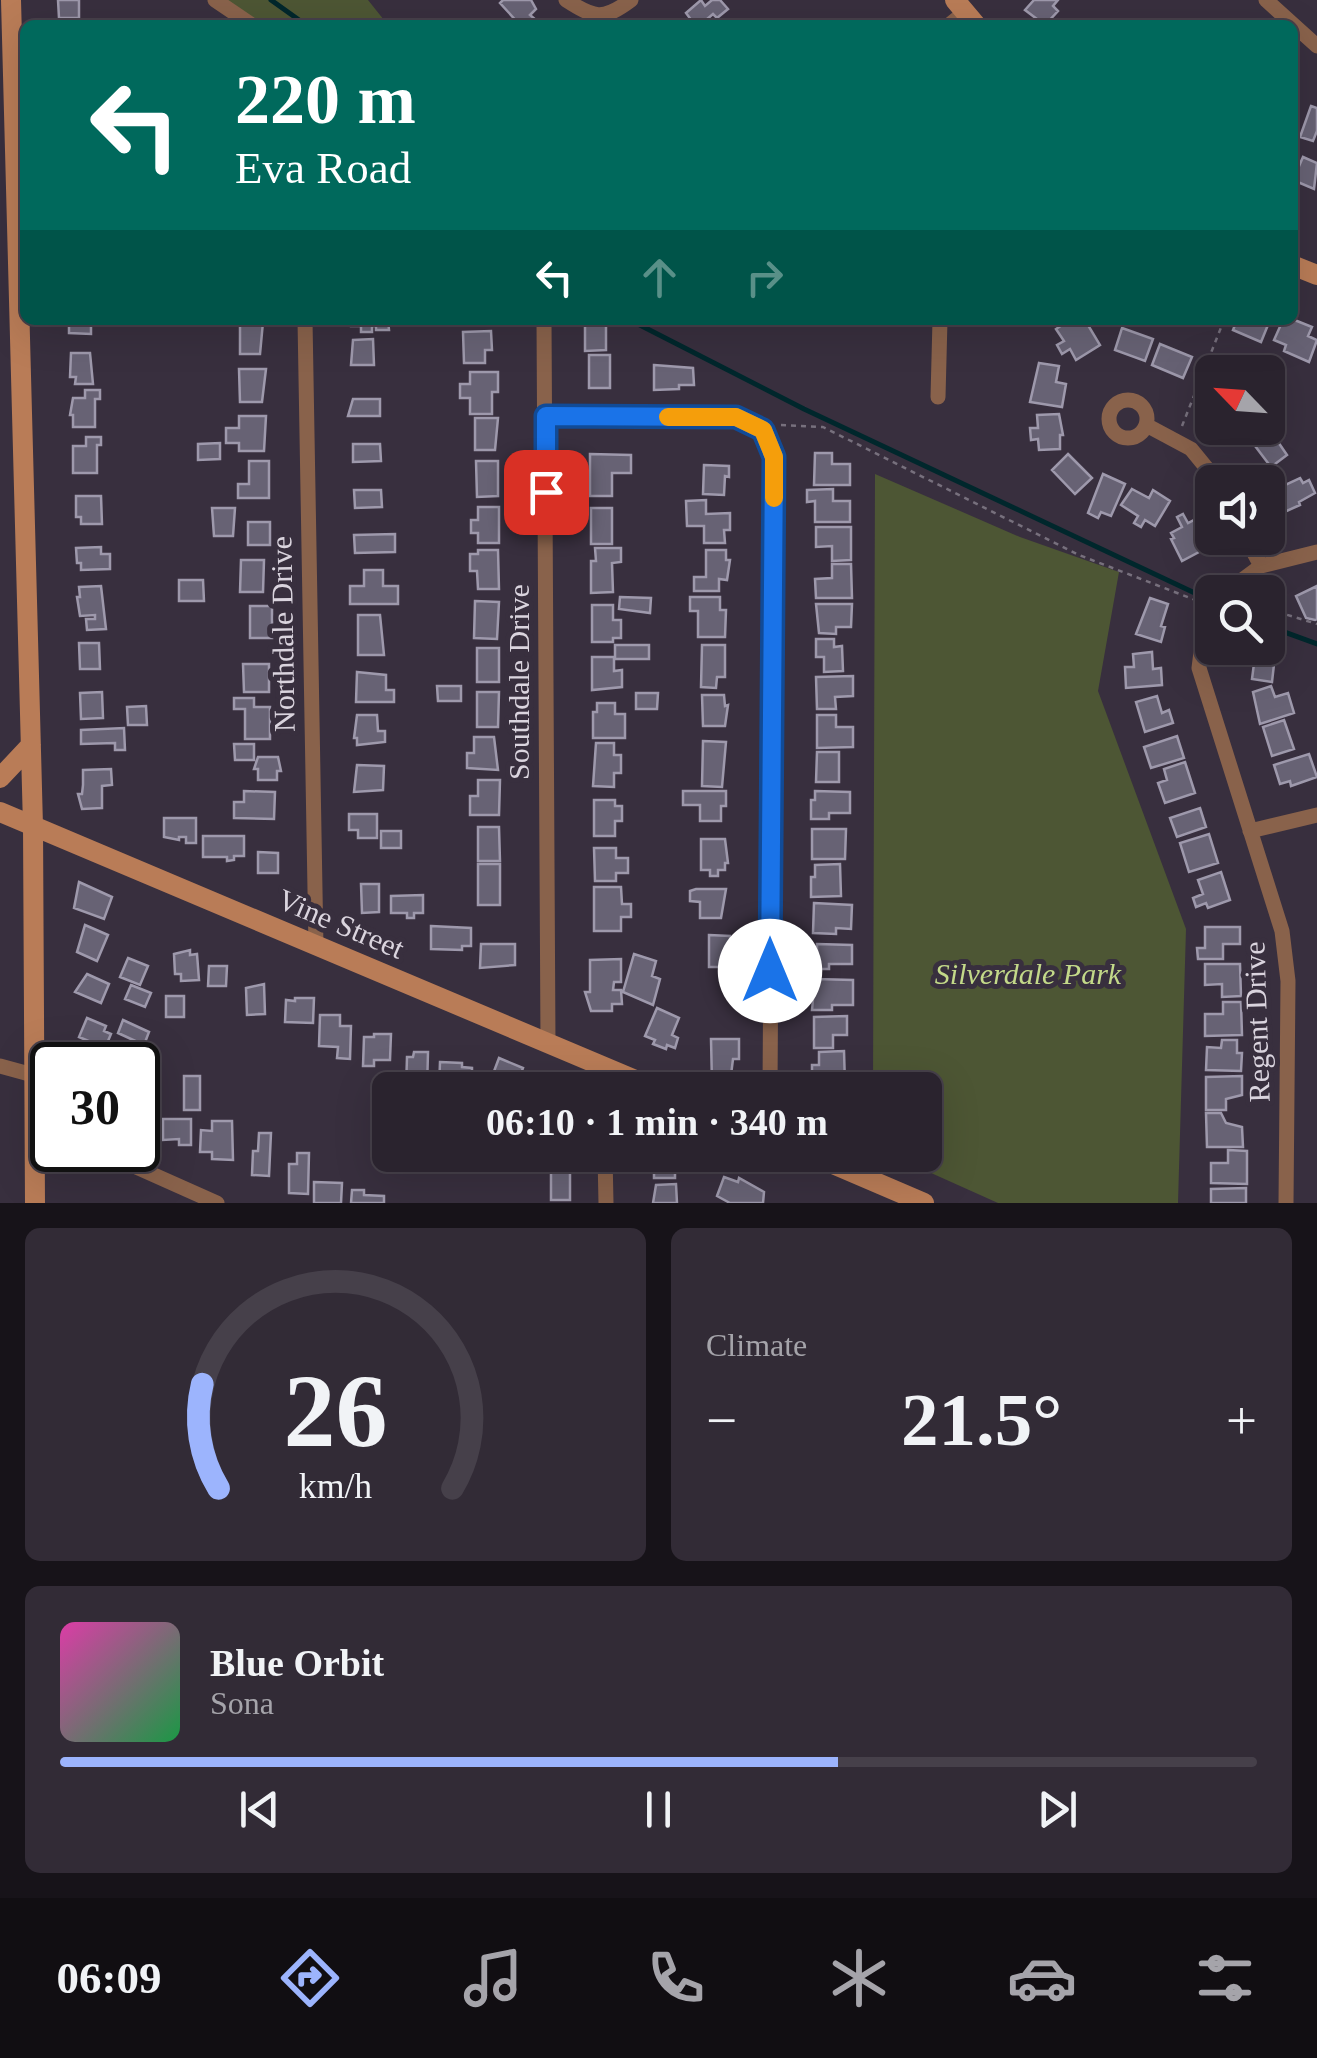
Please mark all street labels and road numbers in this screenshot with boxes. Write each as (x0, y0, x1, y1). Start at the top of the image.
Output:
street label: Northdale Drive (264, 536, 301, 732)
street label: Southdale Drive (502, 584, 535, 780)
street label: Vine Street (273, 882, 410, 965)
street label: Regent Drive (1237, 941, 1276, 1103)

